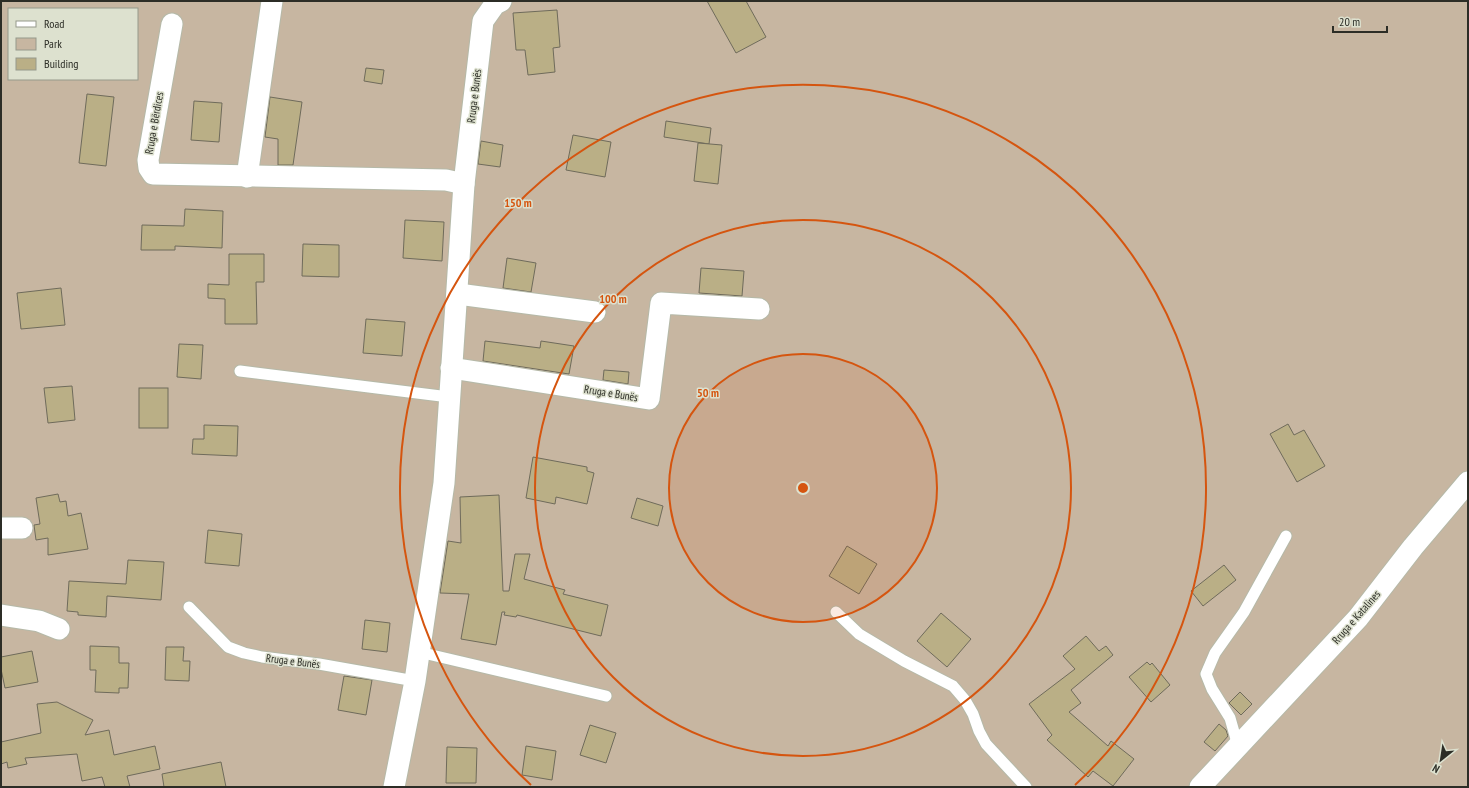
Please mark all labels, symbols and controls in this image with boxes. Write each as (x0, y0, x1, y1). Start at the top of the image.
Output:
legend (8, 8, 138, 80)
scale bar (1333, 8, 1387, 34)
text: 20 m (1339, 14, 1360, 29)
text: Road (44, 16, 64, 31)
text: Park (44, 36, 62, 51)
text: Building (44, 56, 79, 71)
street label: Rruga e Bunës (464, 68, 484, 124)
street label: Rruga e Bërdices (142, 90, 166, 155)
text: 150 m (504, 195, 532, 210)
text: 100 m (599, 291, 627, 306)
street label: Rruga e Bunës (583, 382, 639, 404)
text: 50 m (697, 385, 719, 400)
centre of rings (796, 481, 810, 495)
street label: Rruga e Katalines (1329, 587, 1383, 647)
street label: Rruga e Bunës (265, 651, 321, 671)
north arrow (1421, 740, 1461, 780)
text: N (1430, 761, 1442, 776)

